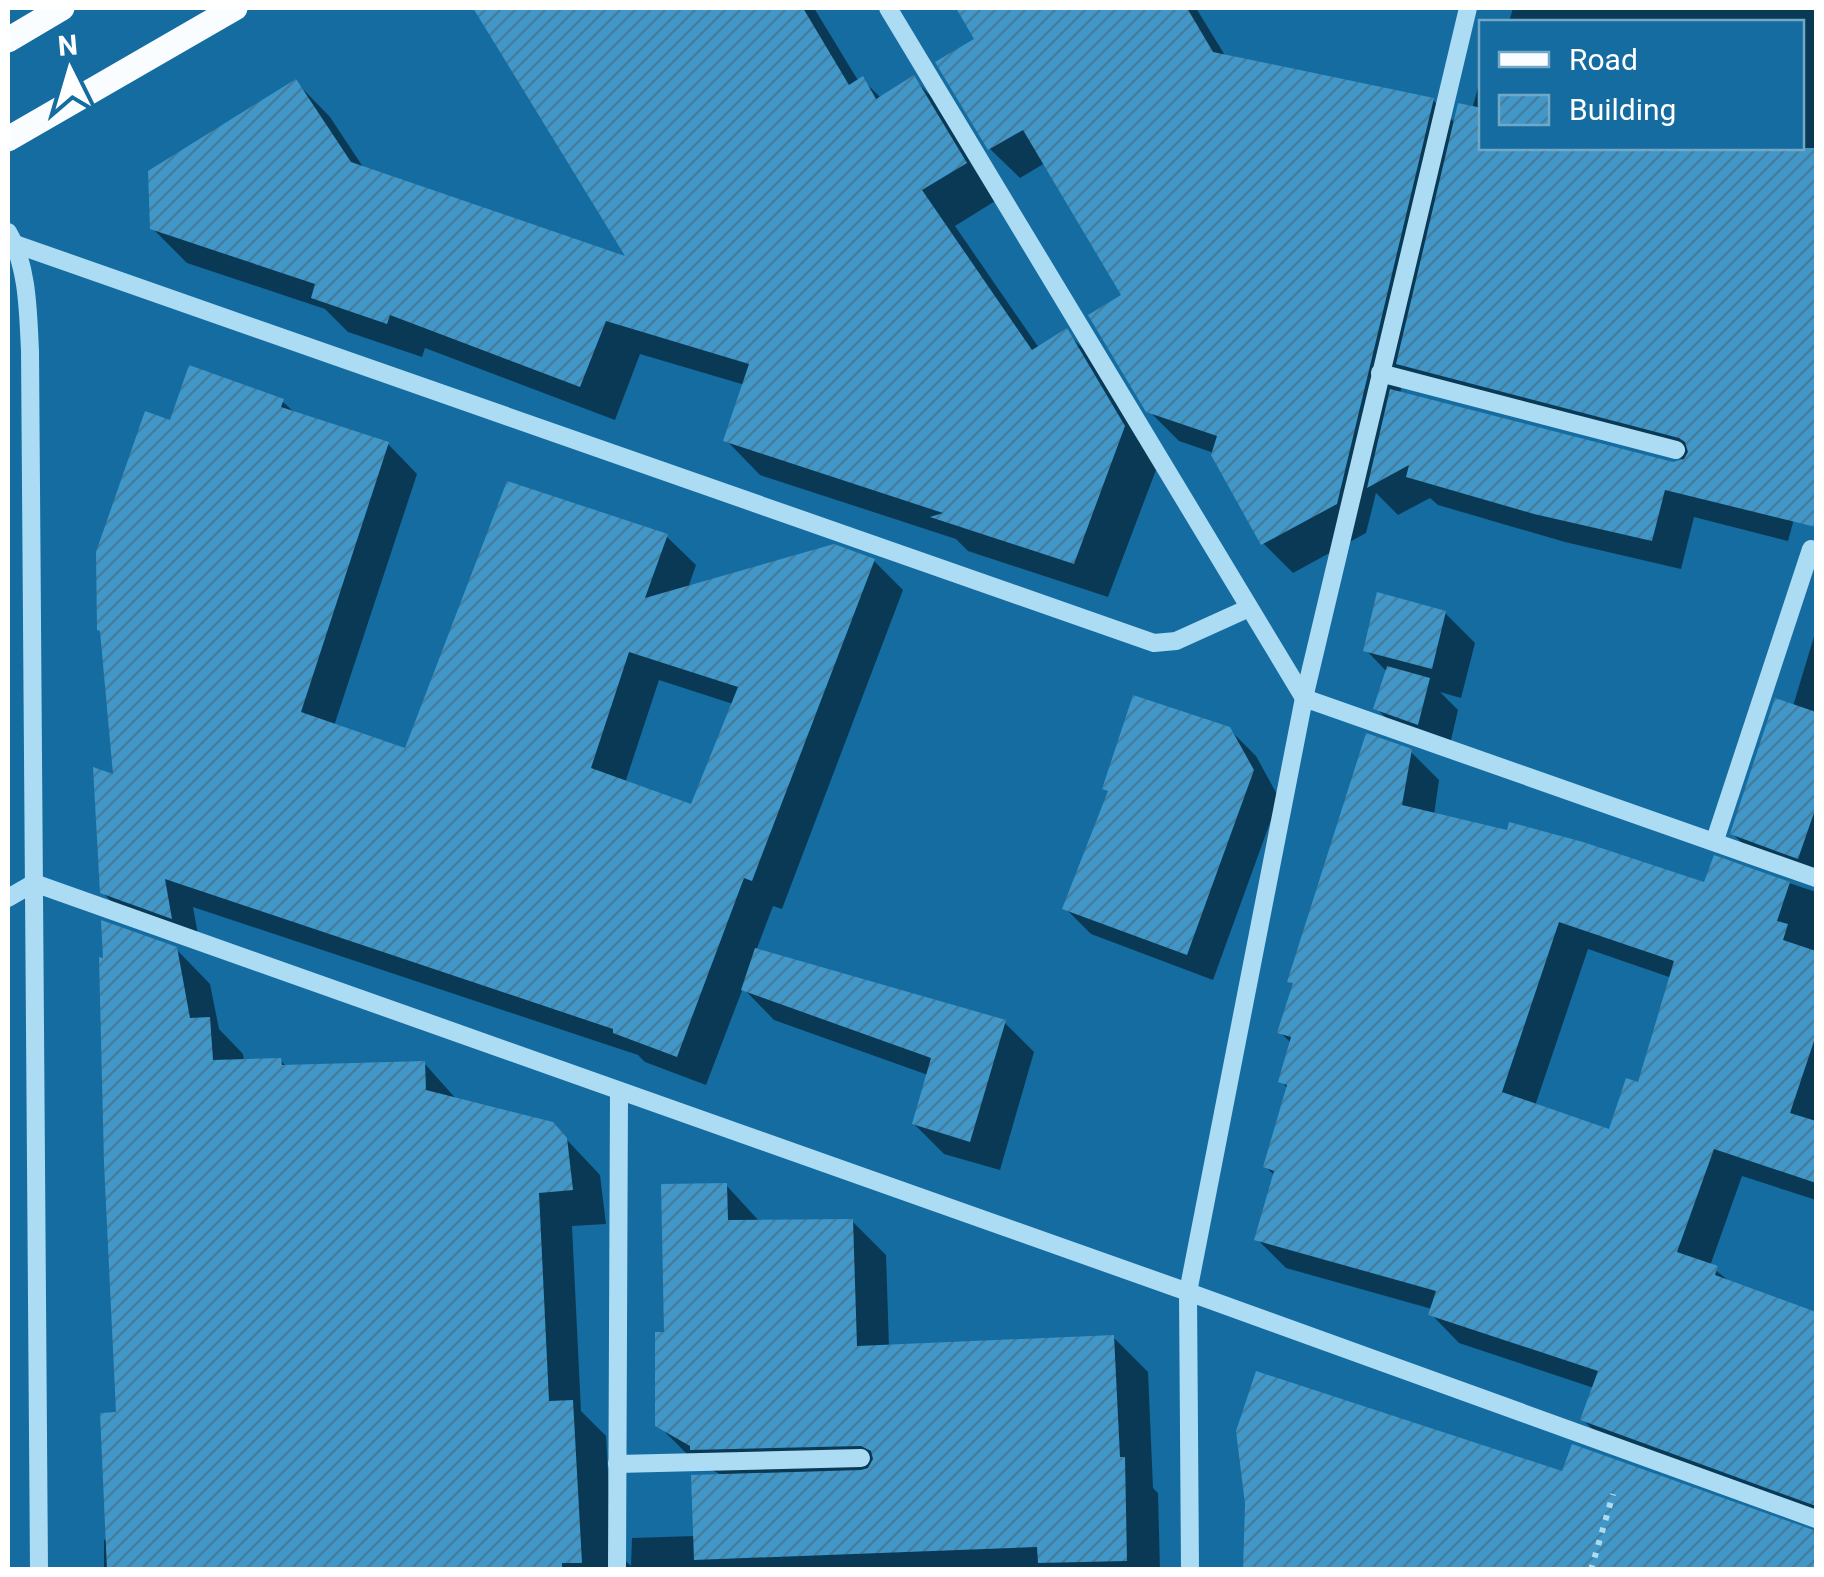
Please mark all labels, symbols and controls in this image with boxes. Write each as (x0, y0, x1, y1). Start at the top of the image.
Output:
north arrow (20, 20, 120, 120)
legend (1479, 20, 1804, 150)
text: N (57, 28, 79, 63)
text: Road (1569, 42, 1638, 77)
text: Building (1569, 92, 1676, 127)

